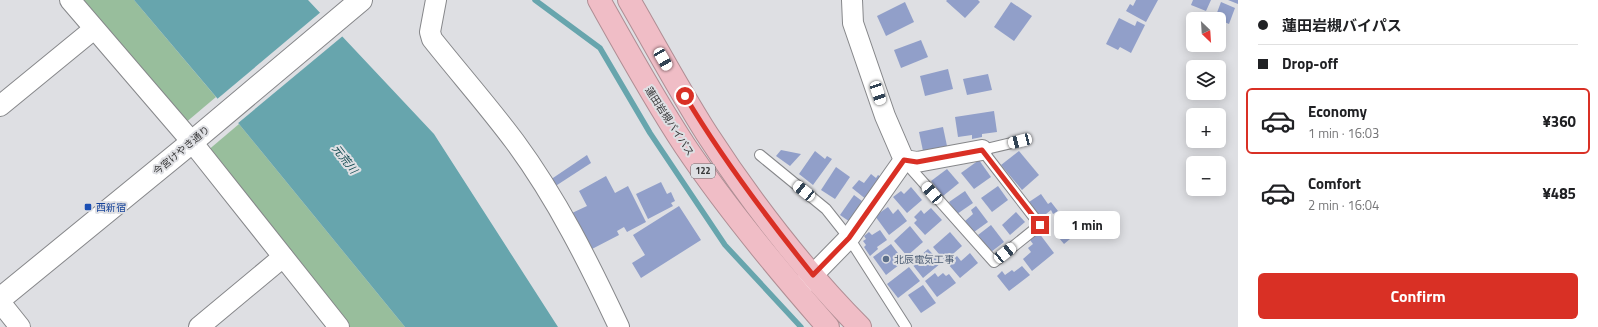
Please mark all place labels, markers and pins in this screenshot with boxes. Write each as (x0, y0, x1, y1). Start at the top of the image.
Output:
place label: 西新宿 (96, 200, 126, 215)
marker: 西新宿 (83, 202, 93, 212)
place label: 北辰電気工事 (894, 252, 954, 267)
marker: 北辰電気工事 (881, 254, 891, 264)

